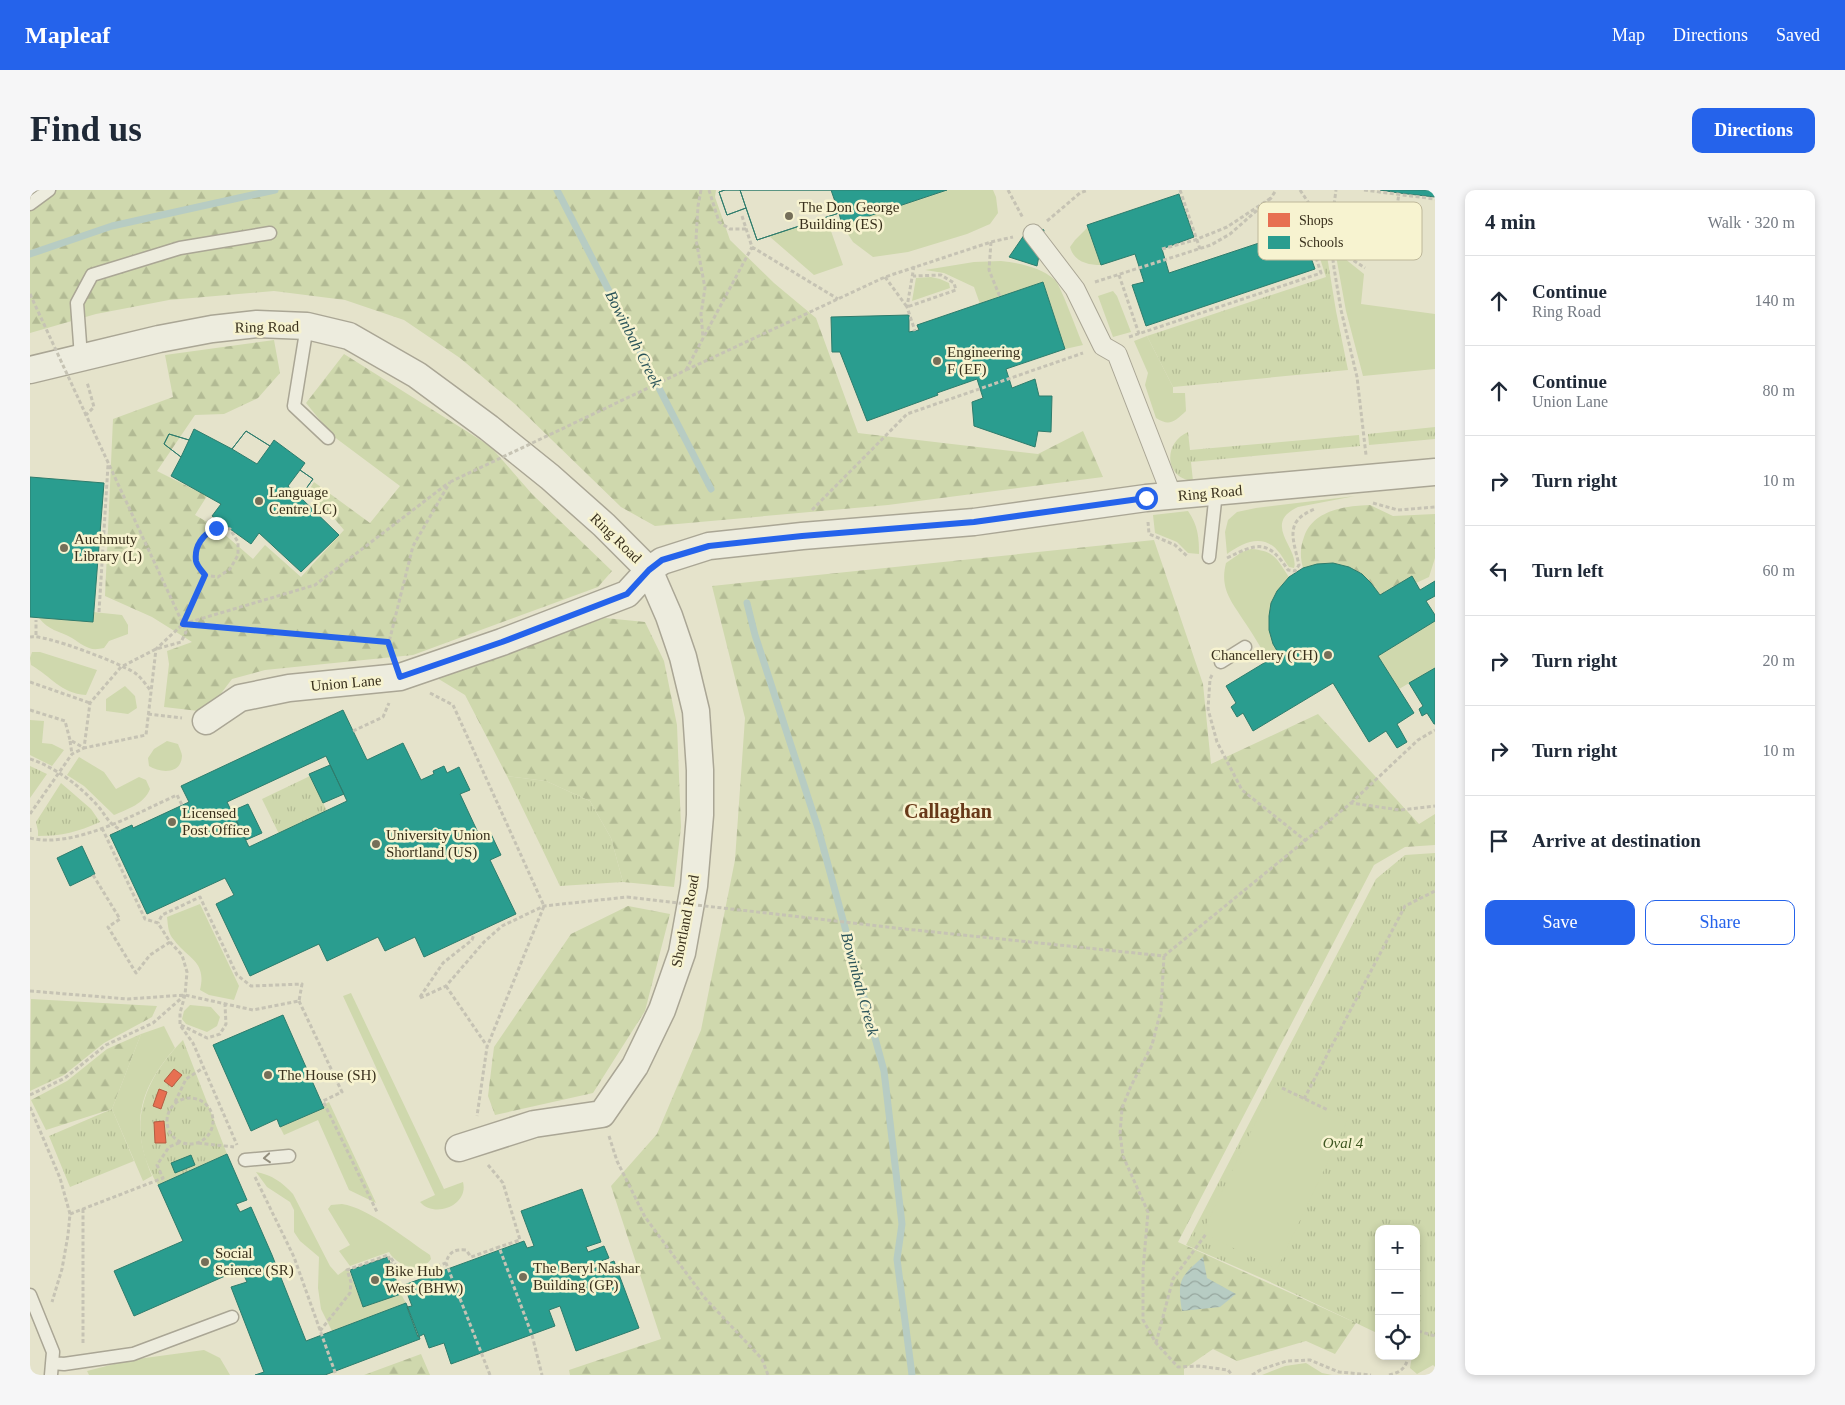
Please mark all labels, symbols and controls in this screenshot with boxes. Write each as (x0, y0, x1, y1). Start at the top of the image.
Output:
text: Mapleaf (25, 22, 110, 48)
text: Map (1612, 25, 1645, 45)
text: Directions (1673, 25, 1748, 45)
text: Saved (1776, 25, 1820, 45)
button: Directions (1692, 108, 1815, 153)
text: Find us (30, 110, 142, 149)
place label: The Don George Building (ES) (799, 199, 900, 233)
legend (1258, 202, 1422, 260)
marker: The Don George Building (ES) (783, 210, 795, 222)
text: 4 min (1485, 210, 1536, 234)
text: Shops (1299, 213, 1333, 228)
text: Walk · 320 m (1708, 214, 1795, 231)
text: Schools (1299, 235, 1343, 250)
text: Continue (1532, 281, 1607, 302)
icon: ahead (1485, 287, 1513, 315)
water label: Bowinbah Creek (602, 288, 666, 391)
text: 140 m (1755, 292, 1795, 309)
text: Ring Road (1532, 303, 1601, 320)
street label: Ring Road (235, 318, 300, 336)
place label: Engineering F (EF) (947, 344, 1021, 378)
marker: Engineering F (EF) (931, 355, 943, 367)
text: Continue (1532, 371, 1607, 392)
icon: ahead (1485, 377, 1513, 405)
text: 80 m (1763, 382, 1795, 399)
text: Union Lane (1532, 393, 1608, 410)
icon: right (1485, 467, 1513, 495)
text: Turn right (1532, 470, 1617, 491)
text: 10 m (1763, 472, 1795, 489)
street label: Ring Road (1177, 482, 1243, 504)
place label: Language Centre LC) (269, 484, 337, 518)
route start (1135, 487, 1158, 510)
marker: Language Centre LC) (253, 495, 265, 507)
street label: Ring Road (587, 510, 645, 567)
route end (205, 517, 228, 540)
place label: Auchmuty Library (L) (74, 531, 142, 565)
marker: Auchmuty Library (L) (58, 542, 70, 554)
icon: left (1485, 557, 1513, 585)
text: Turn left (1532, 560, 1604, 581)
text: 60 m (1763, 562, 1795, 579)
place label: Chancellery (CH) (1211, 647, 1318, 664)
icon: right (1485, 647, 1513, 675)
marker: Chancellery (CH) (1322, 649, 1334, 661)
text: Turn right (1532, 650, 1617, 671)
text: 20 m (1763, 652, 1795, 669)
street label: Union Lane (310, 672, 383, 694)
icon: right (1485, 737, 1513, 765)
text: Turn right (1532, 740, 1617, 761)
text: 10 m (1763, 742, 1795, 759)
district label: Callaghan (904, 800, 992, 823)
place label: Licensed Post Office (182, 805, 250, 838)
marker: Licensed Post Office (166, 816, 178, 828)
place label: University Union Shortland (US) (386, 827, 491, 861)
icon: arrive (1485, 827, 1513, 855)
text: Arrive at destination (1532, 830, 1701, 851)
marker: University Union Shortland (US) (370, 838, 382, 850)
street label: Shortland Road (668, 873, 702, 969)
button: Save (1485, 900, 1635, 945)
button: Share (1645, 900, 1795, 945)
water label: Bowinbah Creek (838, 930, 882, 1039)
place label: The House (SH) (278, 1067, 376, 1084)
marker: The House (SH) (262, 1069, 274, 1081)
park label: Oval 4 (1323, 1135, 1364, 1151)
one-way arrow (263, 1153, 271, 1164)
map controls (1375, 1225, 1420, 1360)
button: + (1375, 1225, 1420, 1270)
place label: Social Science (SR) (215, 1245, 294, 1279)
marker: Social Science (SR) (199, 1256, 211, 1268)
place label: The Beryl Nashar Building (GP) (533, 1260, 640, 1294)
place label: Bike Hub West (BHW) (385, 1263, 463, 1297)
button: − (1375, 1270, 1420, 1315)
marker: The Beryl Nashar Building (GP) (517, 1271, 529, 1283)
marker: Bike Hub West (BHW) (369, 1274, 381, 1286)
button: locate (1375, 1315, 1420, 1360)

